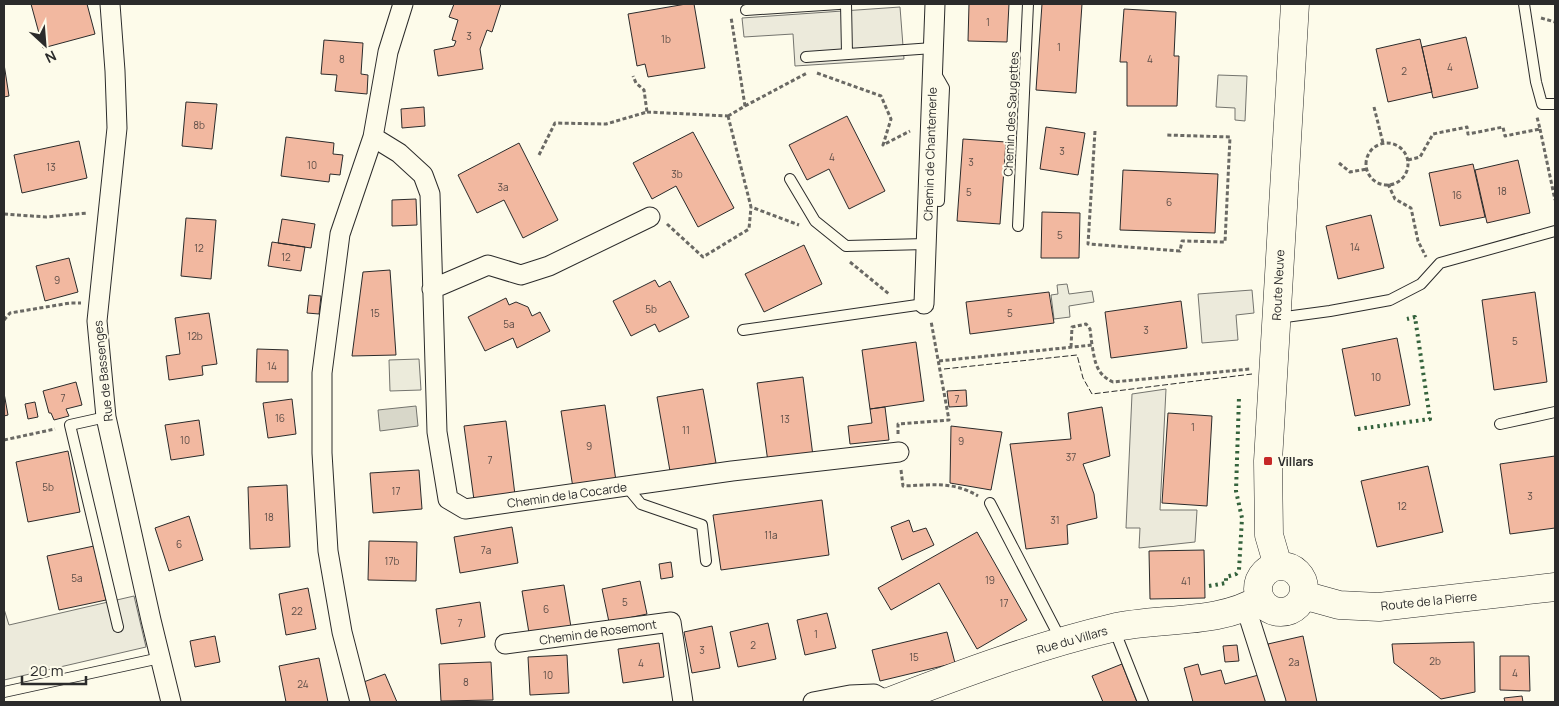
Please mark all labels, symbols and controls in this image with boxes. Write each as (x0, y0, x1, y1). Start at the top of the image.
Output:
house number: 1 (986, 15, 990, 29)
north arrow (20, 20, 70, 70)
house number: 3 (466, 29, 472, 43)
house number: 1b (661, 32, 671, 46)
house number: 1 (1057, 40, 1061, 54)
text: N (42, 46, 60, 68)
street label: Chemin des Saugettes (999, 51, 1023, 177)
house number: 8 (339, 52, 345, 66)
house number: 4 (1147, 52, 1153, 66)
house number: 4 (1447, 60, 1453, 74)
house number: 2 (1401, 64, 1407, 78)
street label: Chemin de Chantemerle (919, 87, 941, 221)
house number: 8b (193, 118, 205, 132)
house number: 3 (1059, 144, 1065, 158)
house number: 4 (829, 150, 835, 164)
house number: 3 (968, 155, 974, 169)
house number: 10 (307, 158, 317, 172)
house number: 13 (46, 160, 56, 174)
house number: 3b (671, 167, 683, 181)
house number: 3a (497, 180, 509, 194)
house number: 18 (1497, 184, 1507, 198)
house number: 5 (966, 185, 972, 199)
house number: 16 (1452, 188, 1462, 202)
house number: 6 (1166, 195, 1172, 209)
house number: 5 (1057, 228, 1063, 242)
house number: 14 (1350, 240, 1360, 254)
house number: 12 (194, 241, 204, 255)
street label: Route Neuve (1268, 249, 1288, 321)
house number: 12 (281, 250, 291, 264)
house number: 9 (54, 273, 60, 287)
house number: 5b (645, 302, 657, 316)
house number: 15 (370, 306, 380, 320)
house number: 5 (1007, 306, 1013, 320)
house number: 5a (503, 317, 515, 331)
street label: Rue de Bassenges (89, 320, 117, 422)
house number: 3 (1143, 323, 1149, 337)
house number: 12b (187, 329, 203, 343)
house number: 5 (1512, 334, 1518, 348)
house number: 14 (267, 359, 277, 373)
house number: 10 (1371, 370, 1381, 384)
house number: 7 (60, 391, 66, 405)
house number: 7 (954, 392, 960, 406)
house number: 16 (275, 411, 285, 425)
house number: 13 (780, 412, 790, 426)
house number: 1 (1191, 420, 1195, 434)
house number: 11 (682, 423, 690, 437)
house number: 10 (180, 433, 190, 447)
house number: 9 (958, 434, 964, 448)
house number: 9 (586, 439, 592, 453)
house number: 37 (1066, 450, 1076, 464)
house number: 7 (487, 453, 493, 467)
place label: Villars (1278, 453, 1314, 470)
marker: Villars (1262, 455, 1274, 467)
street label: Chemin de la Cocarde (506, 478, 628, 512)
house number: 5b (42, 480, 54, 494)
house number: 17 (392, 484, 400, 498)
house number: 3 (1527, 489, 1533, 503)
house number: 12 (1397, 499, 1407, 513)
house number: 18 (264, 510, 274, 524)
house number: 31 (1050, 513, 1060, 527)
house number: 11a (764, 528, 778, 542)
house number: 6 (176, 537, 182, 551)
house number: 7a (481, 543, 491, 557)
house number: 17b (385, 554, 399, 568)
house number: 5a (71, 571, 83, 585)
house number: 19 (985, 573, 995, 587)
house number: 41 (1181, 574, 1191, 588)
street label: Route de la Pierre (1380, 587, 1478, 615)
house number: 5 (622, 595, 628, 609)
house number: 17 (1000, 596, 1008, 610)
house number: 6 (543, 602, 549, 616)
house number: 22 (291, 604, 303, 618)
street label: Chemin de Rosemont (538, 615, 658, 649)
house number: 7 (457, 616, 463, 630)
street label: Rue du Villars (1034, 622, 1110, 658)
house number: 1 (814, 627, 818, 641)
house number: 2 (750, 638, 756, 652)
house number: 3 (699, 643, 705, 657)
house number: 15 (909, 650, 919, 664)
scale bar (22, 654, 86, 686)
house number: 2b (1429, 654, 1441, 668)
house number: 2a (1288, 655, 1300, 669)
house number: 4 (638, 656, 644, 670)
text: 20 m (30, 660, 63, 681)
house number: 4 (1512, 666, 1518, 680)
house number: 10 (543, 668, 553, 682)
house number: 8 (463, 675, 469, 689)
house number: 24 (297, 677, 309, 691)

